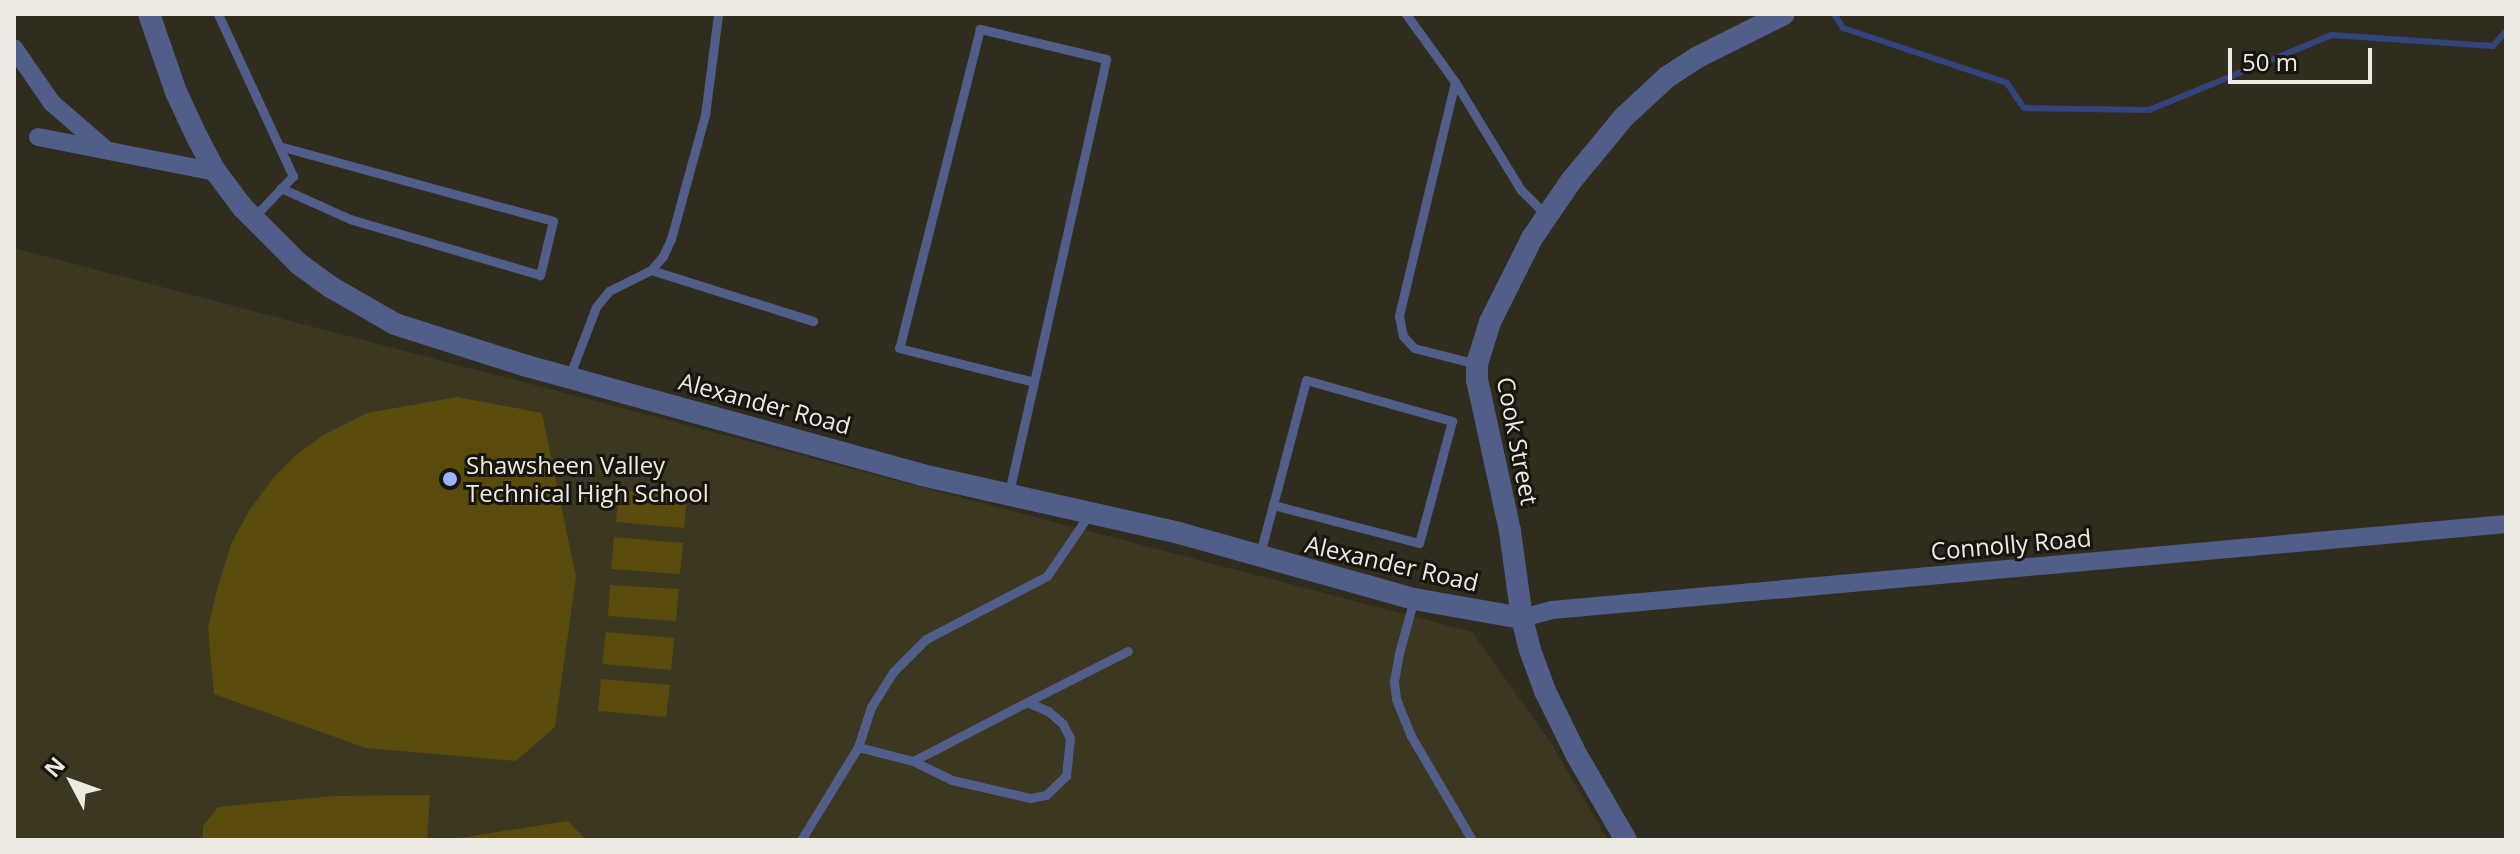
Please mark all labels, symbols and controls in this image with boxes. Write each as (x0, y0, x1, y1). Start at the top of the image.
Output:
scale bar (2232, 32, 2376, 82)
text: 50 m (2242, 45, 2298, 78)
street label: Alexander Road (676, 366, 854, 440)
street label: Cook Street (1491, 375, 1545, 507)
place label: Shawsheen Valley Technical High School (466, 451, 709, 507)
marker: Shawsheen Valley Technical High School (441, 470, 459, 488)
street label: Connolly Road (1930, 523, 2092, 565)
street label: Alexander Road (1303, 529, 1481, 597)
north arrow (32, 742, 112, 822)
text: N (37, 750, 71, 783)

